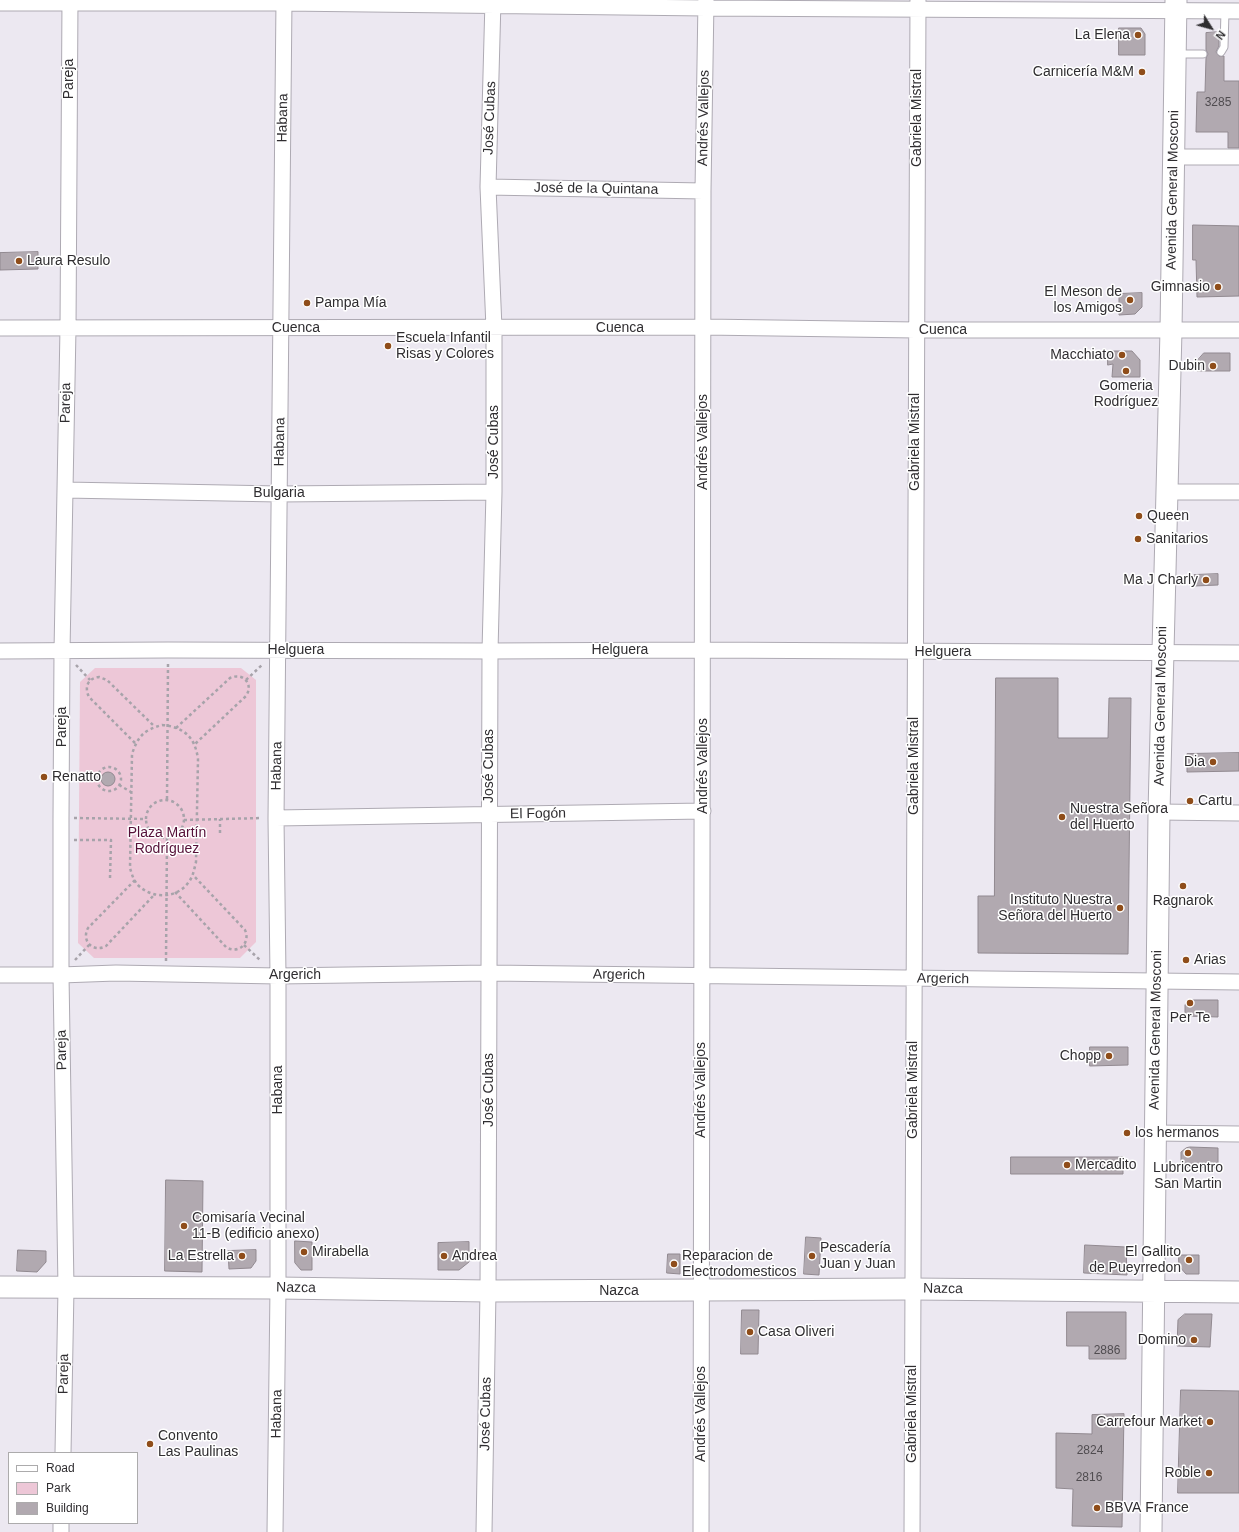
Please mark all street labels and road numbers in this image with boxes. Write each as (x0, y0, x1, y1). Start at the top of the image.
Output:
street label: Pareja (61, 59, 77, 99)
street label: Gabriela Mistral (909, 69, 925, 167)
street label: Andrés Vallejos (695, 70, 713, 166)
street label: José Cubas (480, 81, 500, 155)
street label: Habana (274, 93, 292, 143)
street label: Avenida General Mosconi (1163, 110, 1183, 270)
street label: José de la Quintana (534, 180, 658, 198)
street label: Cuenca (272, 320, 320, 336)
street label: Cuenca (596, 320, 644, 336)
street label: Cuenca (919, 322, 967, 338)
street label: Pareja (57, 383, 75, 423)
street label: Gabriela Mistral (907, 393, 923, 491)
street label: Andrés Vallejos (695, 394, 711, 490)
street label: José Cubas (486, 405, 502, 479)
street label: Habana (271, 417, 289, 467)
street label: Bulgaria (253, 485, 305, 501)
street label: Avenida General Mosconi (1151, 626, 1171, 786)
street label: Helguera (268, 642, 324, 658)
street label: Helguera (592, 642, 648, 658)
street label: Helguera (915, 644, 971, 660)
street label: Pareja (54, 707, 70, 747)
street label: Gabriela Mistral (906, 717, 922, 815)
street label: Andrés Vallejos (695, 718, 711, 814)
street label: José Cubas (481, 729, 497, 803)
street label: Habana (268, 741, 286, 791)
street label: El Fogón (510, 805, 566, 823)
street label: Avenida General Mosconi (1146, 950, 1166, 1110)
street label: Argerich (593, 966, 645, 984)
street label: Argerich (269, 967, 321, 983)
street label: Argerich (917, 970, 969, 988)
street label: Pareja (53, 1030, 71, 1070)
street label: Gabriela Mistral (905, 1041, 921, 1139)
street label: Andrés Vallejos (693, 1042, 709, 1138)
street label: José Cubas (481, 1053, 497, 1127)
street label: Habana (270, 1065, 286, 1115)
street label: Nazca (276, 1279, 316, 1297)
street label: Nazca (923, 1280, 963, 1298)
street label: Nazca (599, 1283, 639, 1299)
street label: Pareja (55, 1354, 73, 1394)
street label: Gabriela Mistral (904, 1365, 920, 1463)
street label: Andrés Vallejos (693, 1366, 709, 1462)
street label: José Cubas (477, 1377, 495, 1451)
street label: Habana (268, 1389, 286, 1439)

